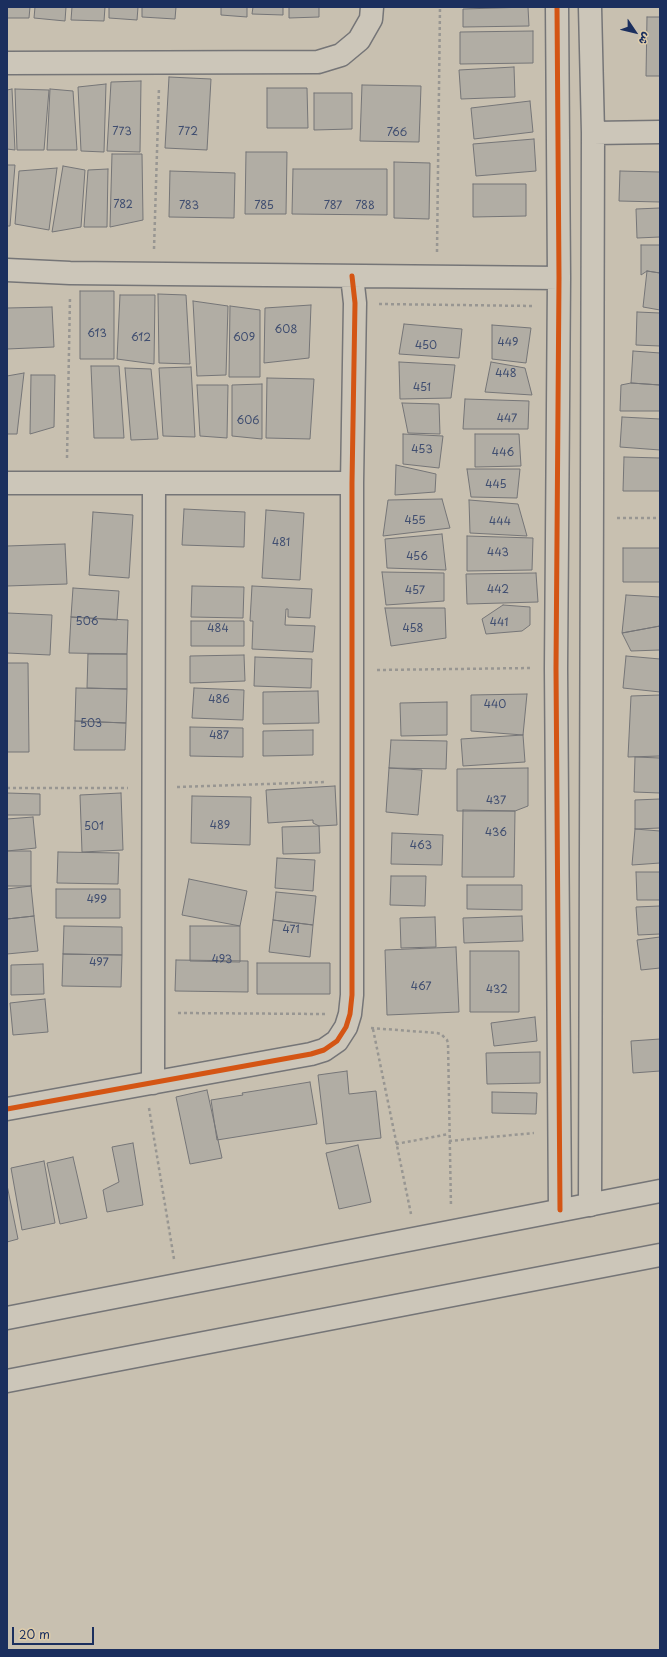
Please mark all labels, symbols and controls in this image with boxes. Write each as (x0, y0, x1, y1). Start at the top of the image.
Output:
north arrow (615, 12, 655, 52)
text: ش (635, 29, 656, 49)
house number: 773 (112, 125, 132, 139)
house number: 772 (178, 125, 198, 139)
house number: 766 (387, 126, 407, 140)
house number: 782 (113, 198, 133, 212)
house number: 783 (179, 199, 199, 213)
house number: 785 (254, 199, 274, 213)
house number: 787 (324, 199, 342, 213)
house number: 788 (355, 199, 375, 213)
house number: 608 (275, 323, 297, 337)
house number: 613 (87, 327, 107, 341)
house number: 612 (131, 331, 151, 345)
house number: 609 (233, 331, 255, 345)
house number: 449 (498, 336, 518, 350)
house number: 450 (415, 339, 437, 353)
house number: 448 (495, 367, 517, 381)
house number: 451 (413, 381, 431, 395)
house number: 447 (497, 412, 517, 426)
house number: 606 (237, 414, 259, 428)
house number: 453 (411, 443, 433, 457)
house number: 446 (492, 446, 514, 460)
house number: 445 (485, 478, 507, 492)
house number: 455 (404, 514, 426, 528)
house number: 444 (489, 515, 511, 529)
house number: 481 (272, 536, 290, 550)
house number: 443 (487, 546, 509, 560)
house number: 456 (406, 550, 428, 564)
house number: 442 (487, 583, 509, 597)
house number: 457 (405, 584, 425, 598)
house number: 506 (76, 615, 98, 629)
house number: 441 (490, 616, 508, 630)
house number: 484 (207, 622, 229, 636)
house number: 458 (403, 622, 423, 636)
house number: 486 (208, 693, 230, 707)
house number: 440 (484, 698, 506, 712)
house number: 503 (80, 717, 102, 731)
house number: 487 (209, 729, 229, 743)
house number: 437 (486, 794, 506, 808)
house number: 489 (210, 819, 230, 833)
house number: 501 (84, 820, 104, 834)
house number: 436 (485, 826, 507, 840)
house number: 463 (410, 839, 432, 853)
house number: 499 (87, 893, 107, 907)
house number: 471 (282, 923, 300, 937)
house number: 493 (212, 953, 232, 967)
house number: 497 (89, 956, 109, 970)
house number: 467 (411, 980, 431, 994)
house number: 432 (486, 983, 508, 997)
scale bar (14, 1619, 96, 1645)
text: 20 m (19, 1625, 50, 1643)

